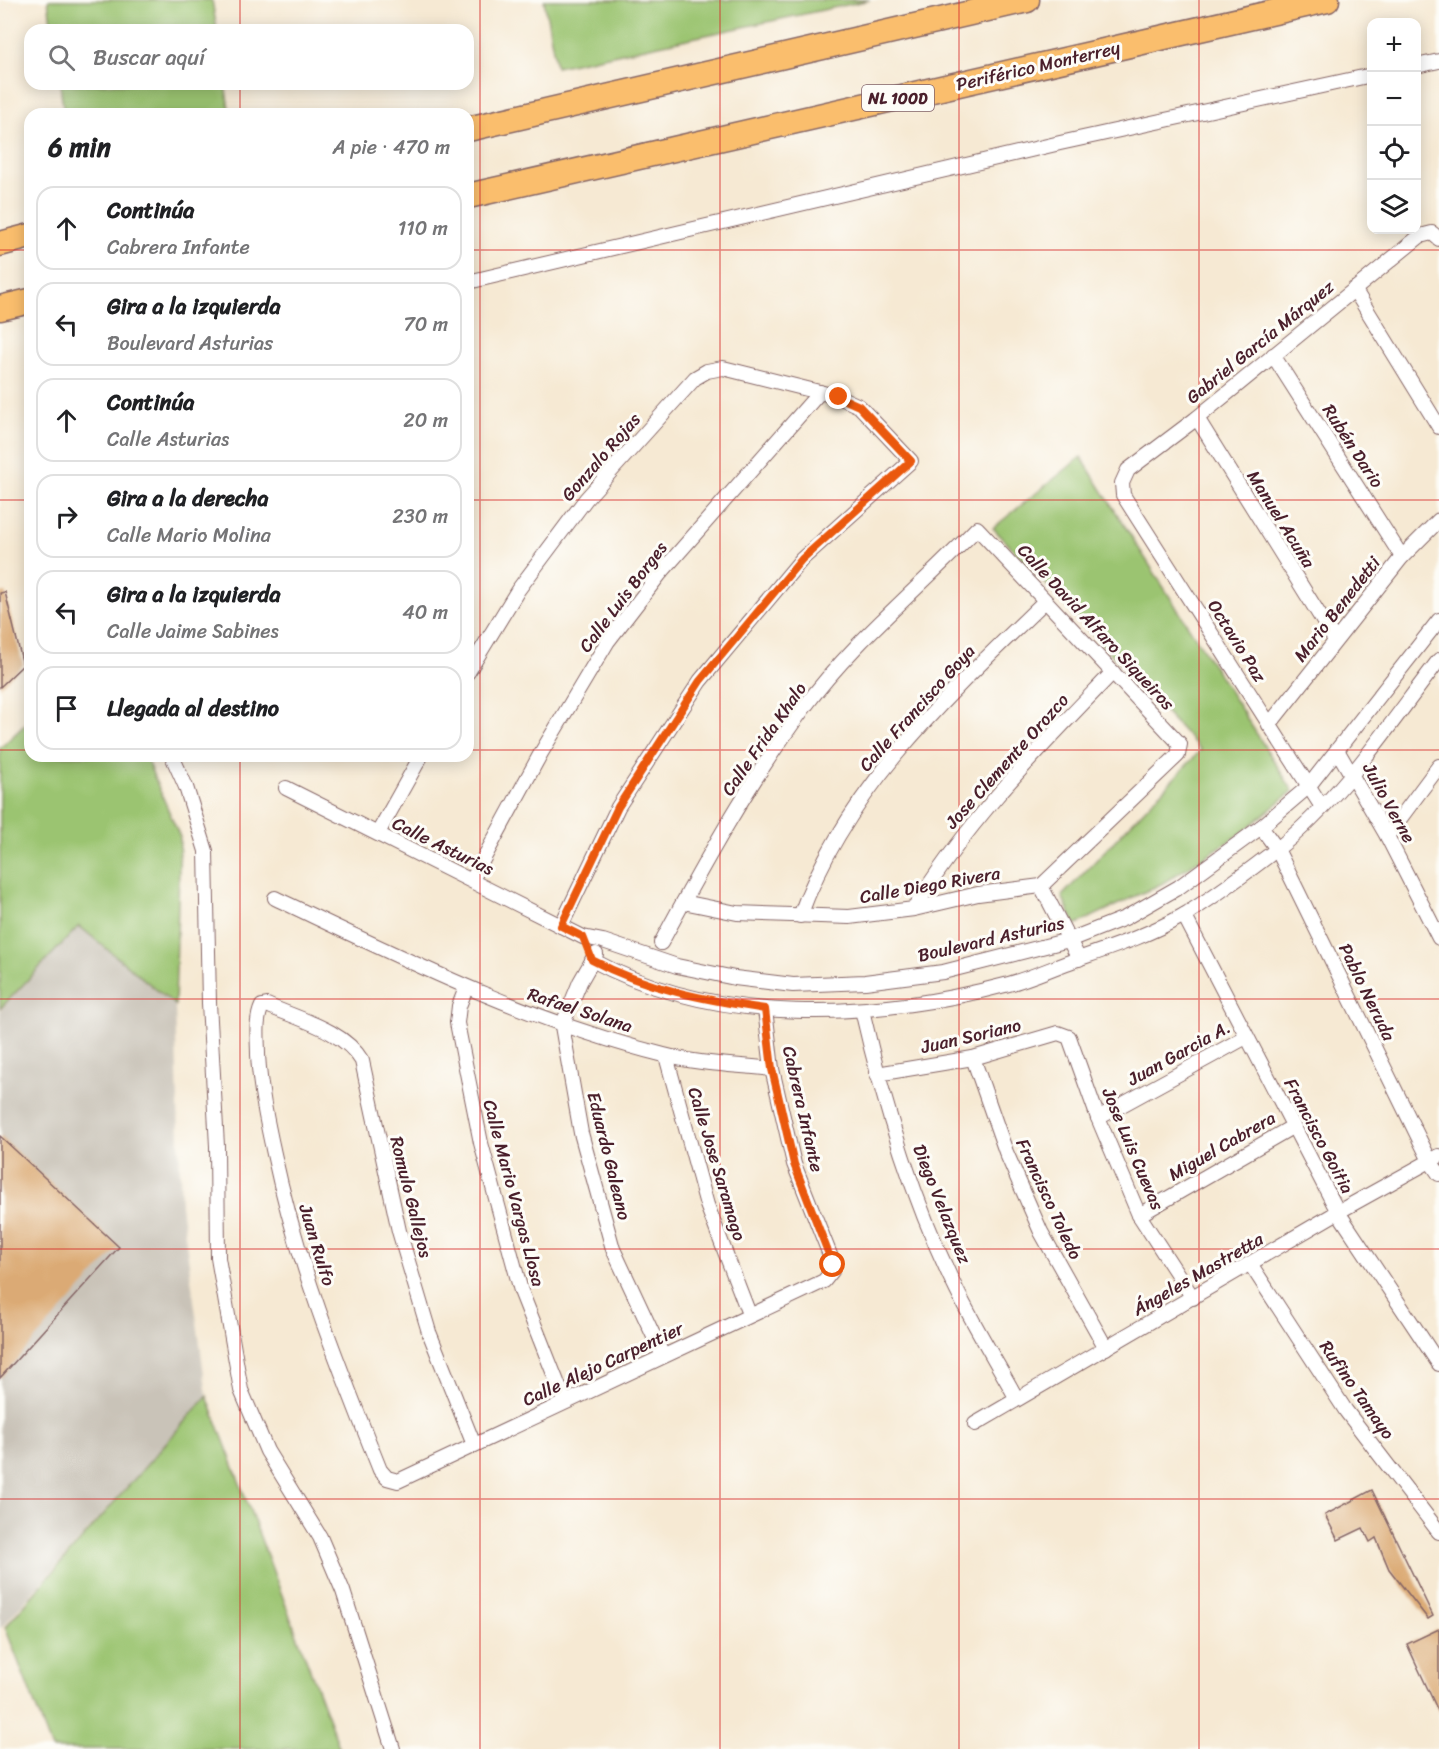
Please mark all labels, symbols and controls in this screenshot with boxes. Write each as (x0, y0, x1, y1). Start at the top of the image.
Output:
map controls (1367, 18, 1421, 234)
button: + (1367, 18, 1421, 72)
search box (24, 24, 474, 90)
street label: Periférico Monterrey (953, 31, 1124, 100)
text: Buscar aquí (93, 38, 205, 77)
icon: search (45, 41, 78, 74)
button: − (1367, 72, 1421, 126)
road number: NL 100D (862, 85, 934, 111)
text: 6 min (48, 124, 111, 170)
button: locate (1367, 126, 1421, 180)
text: A pie · 470 m (332, 130, 450, 165)
button: layers (1367, 180, 1421, 234)
text: Continúa (107, 191, 194, 230)
text: 110 m (398, 211, 448, 246)
icon: ahead (50, 212, 83, 245)
text: Cabrera Infante (107, 230, 250, 265)
street label: Gabriel García Márquez (1179, 272, 1342, 412)
text: Gira a la izquierda (107, 287, 280, 326)
text: 70 m (403, 307, 448, 342)
icon: left (50, 308, 83, 341)
text: Boulevard Asturias (107, 326, 273, 361)
text: Continúa (107, 383, 194, 422)
route end (825, 383, 851, 409)
street label: Rubén Dario (1314, 397, 1392, 495)
text: 20 m (403, 403, 448, 438)
icon: ahead (50, 404, 83, 437)
street label: Gonzalo Rojas (553, 405, 649, 509)
text: Calle Asturias (107, 422, 229, 457)
street label: Manuel Acuña (1238, 464, 1324, 575)
text: Gira a la derecha (107, 479, 268, 518)
text: 230 m (392, 499, 448, 534)
icon: right (50, 500, 83, 533)
text: Calle Mario Molina (107, 518, 271, 553)
street label: Calle Luis Borges (570, 534, 676, 660)
street label: Calle David Alfaro Siqueiros (1009, 536, 1183, 719)
street label: Mario Benedetti (1285, 548, 1389, 669)
text: Gira a la izquierda (107, 575, 280, 614)
street label: Octavio Paz (1199, 593, 1275, 689)
text: 40 m (402, 595, 448, 630)
icon: left (50, 596, 83, 629)
text: Calle Jaime Sabines (107, 614, 279, 649)
street label: Calle Francisco Goya (851, 637, 983, 779)
street label: Calle Frida Khalo (713, 675, 815, 803)
street label: Jose Clemente Orozco (936, 686, 1077, 837)
text: Llegada al destino (107, 689, 279, 728)
icon: arrive (50, 692, 83, 725)
street label: Julio Verne (1353, 756, 1424, 849)
street label: Calle Asturias (387, 808, 500, 885)
street label: Calle Diego Rivera (857, 857, 1004, 913)
street label: Boulevard Asturias (915, 906, 1068, 971)
street label: Pablo Neruda (1329, 937, 1405, 1047)
street label: Rafael Solana (523, 978, 637, 1042)
street label: Juan Soriano (917, 1009, 1024, 1063)
street label: Juan Garcia A. (1120, 1011, 1237, 1095)
street label: Cabrera Infante (773, 1043, 833, 1175)
street label: Francisco Goitia (1275, 1072, 1363, 1200)
street label: Jose Luis Cuevas (1092, 1082, 1173, 1216)
street label: Calle Jose Saramago (678, 1083, 756, 1245)
street label: Eduardo Galeano (578, 1089, 640, 1223)
street label: Calle Mario Vargas Llosa (474, 1096, 554, 1290)
street label: Miguel Cabrera (1162, 1102, 1282, 1190)
street label: Romulo Gallejos (380, 1133, 442, 1262)
street label: Francisco Toledo (1007, 1133, 1091, 1265)
street label: Diego Velazquez (903, 1139, 981, 1269)
street label: Juan Rulfo (289, 1199, 345, 1290)
street label: Ángeles Mastretta (1125, 1223, 1270, 1325)
route start (819, 1251, 845, 1277)
street label: Calle Alejo Carpentier (517, 1312, 690, 1415)
street label: Rufino Tamayo (1311, 1333, 1403, 1447)

